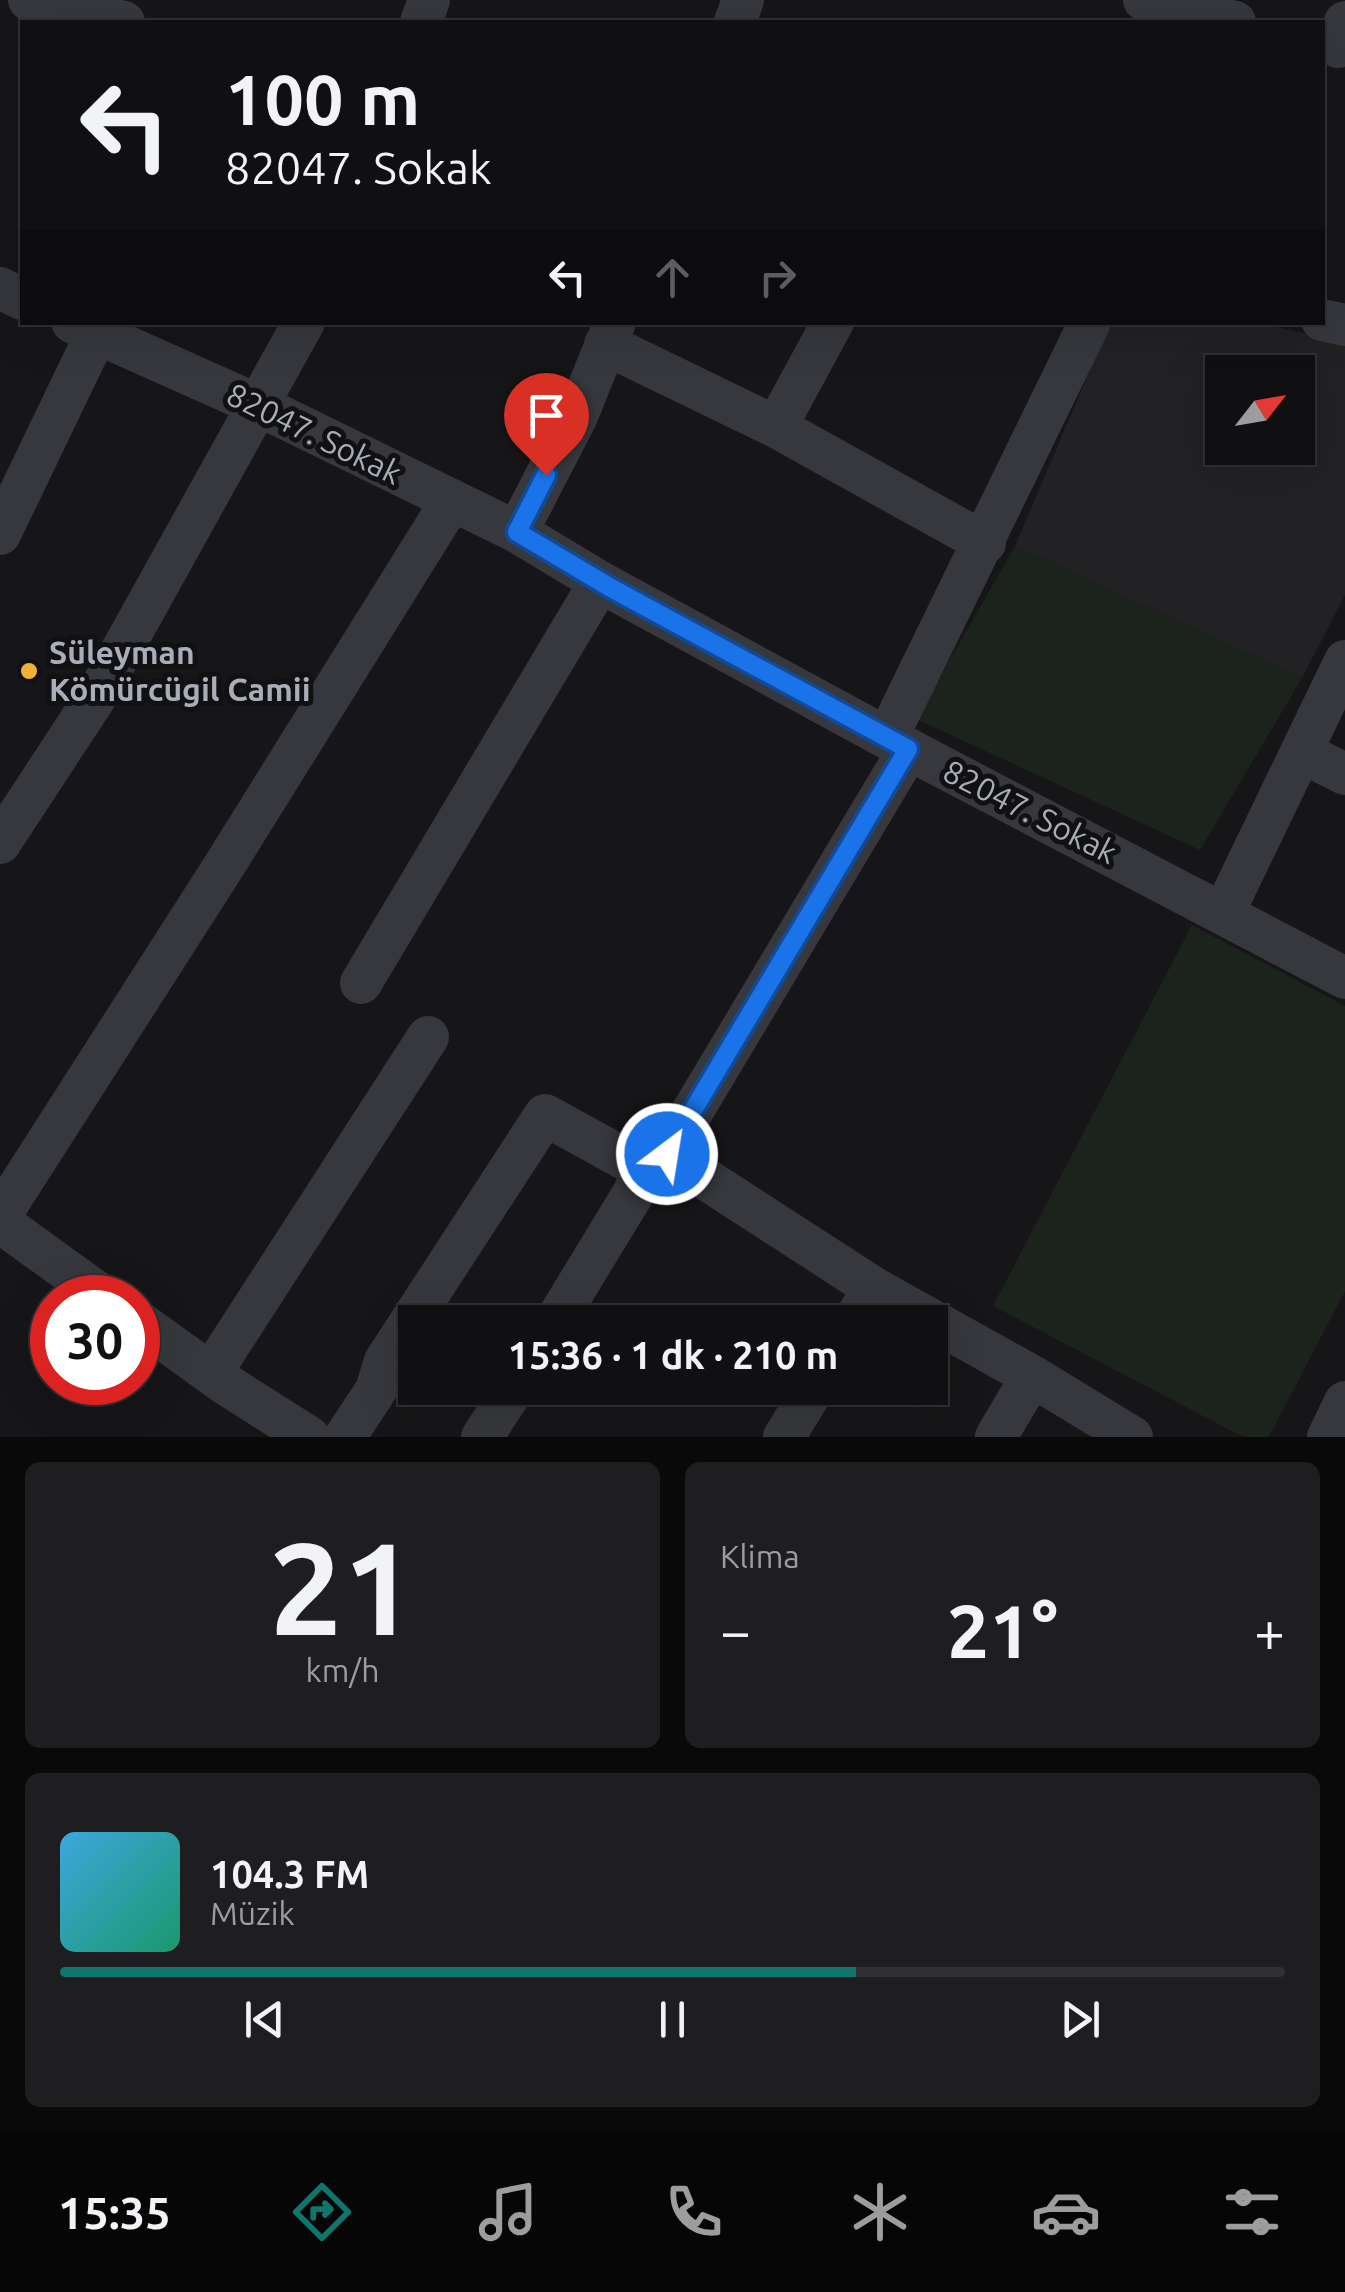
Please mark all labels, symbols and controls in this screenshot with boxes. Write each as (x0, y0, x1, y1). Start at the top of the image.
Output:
icon: left (60, 60, 190, 190)
text: 100 m (225, 60, 420, 138)
text: 82047. Sokak (225, 142, 492, 193)
icon: left (540, 250, 595, 305)
icon: ahead (645, 250, 700, 305)
icon: right (750, 250, 805, 305)
north arrow (1205, 355, 1315, 465)
map controls (1205, 355, 1315, 465)
pin (504, 373, 589, 476)
street label: 82047. Sokak (221, 375, 408, 491)
icon: arrive (519, 388, 574, 443)
place label: Süleyman Kömürcügil Camii (49, 634, 311, 707)
marker: Süleyman Kömürcügil Camii (18, 660, 40, 682)
street label: 82047. Sokak (938, 752, 1123, 870)
position arrow (615, 1102, 719, 1206)
speed limit sign: 30 (30, 1275, 160, 1405)
text: 15:36 · 1 dk · 210 m (508, 1334, 838, 1376)
text: 21 (269, 1514, 416, 1660)
text: Klima (720, 1538, 800, 1574)
text: 21° (947, 1588, 1058, 1672)
text: − (720, 1600, 751, 1661)
text: + (1254, 1600, 1285, 1661)
text: km/h (306, 1652, 379, 1688)
text: 104.3 FM (210, 1853, 369, 1895)
text: Müzik (210, 1895, 295, 1931)
icon: previous (237, 1992, 292, 2047)
icon: pause (645, 1992, 700, 2047)
icon: next (1053, 1992, 1108, 2047)
icon: directions (287, 2177, 357, 2247)
icon: music (473, 2177, 543, 2247)
icon: phone (659, 2177, 729, 2247)
icon: climate (845, 2177, 915, 2247)
icon: car (1031, 2177, 1101, 2247)
icon: filters (1217, 2177, 1287, 2247)
text: 15:35 (58, 2187, 171, 2238)

